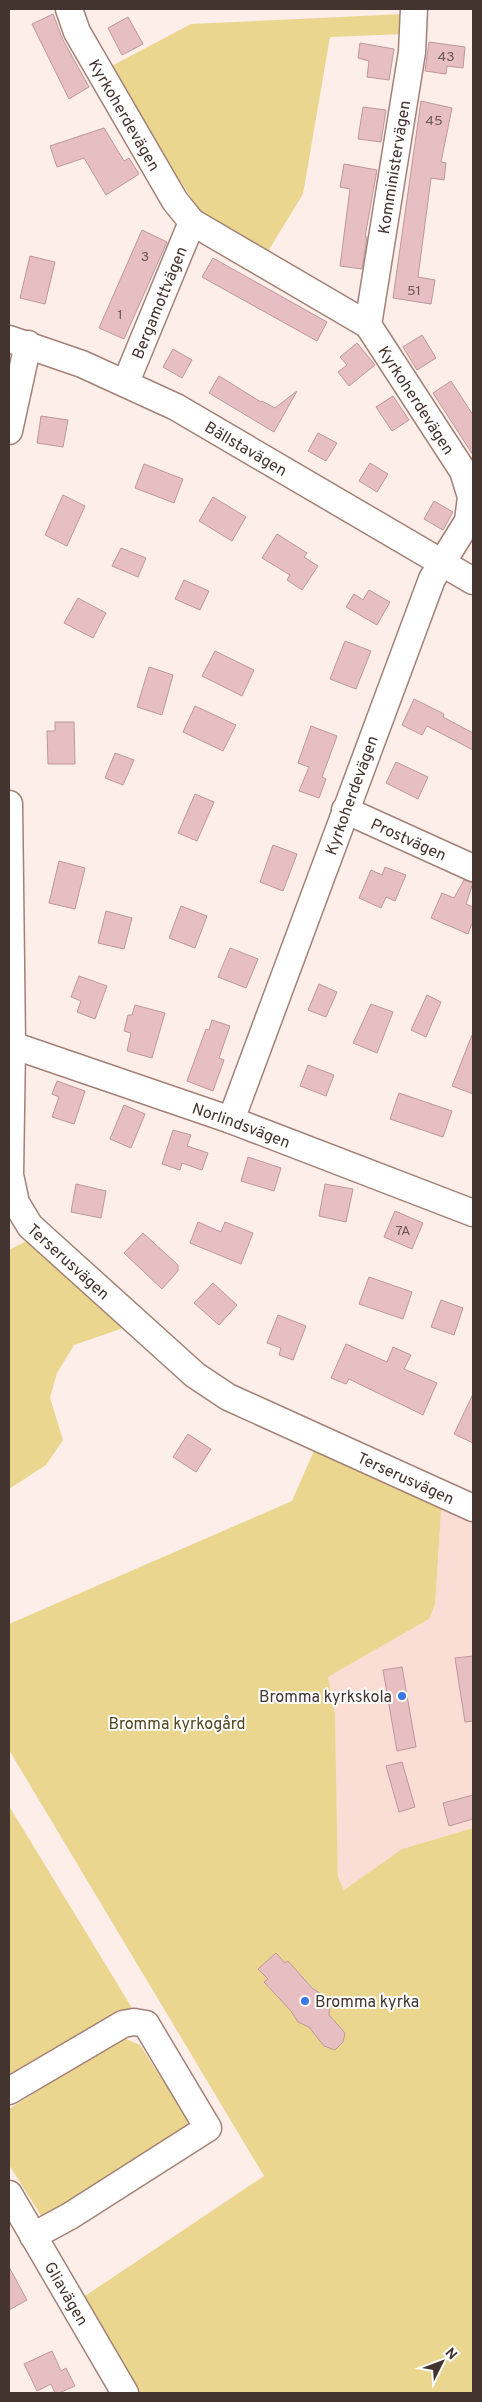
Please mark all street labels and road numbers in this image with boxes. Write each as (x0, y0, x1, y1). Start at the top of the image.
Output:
street label: Kyrkoherdevägen (83, 56, 163, 175)
street label: Komministervägen (375, 99, 416, 236)
street label: Bergamottvägen (128, 244, 193, 363)
street label: Kyrkoherdevägen (372, 343, 458, 459)
street label: Bällstavägen (201, 418, 290, 482)
street label: Kyrkoherdevägen (322, 733, 384, 858)
street label: Prostvägen (367, 815, 449, 867)
street label: Norlindsvägen (189, 1099, 293, 1154)
street label: Terserusvägen (22, 1220, 113, 1305)
street label: Terserusvägen (354, 1449, 457, 1510)
street label: Gliavägen (39, 2259, 92, 2330)

